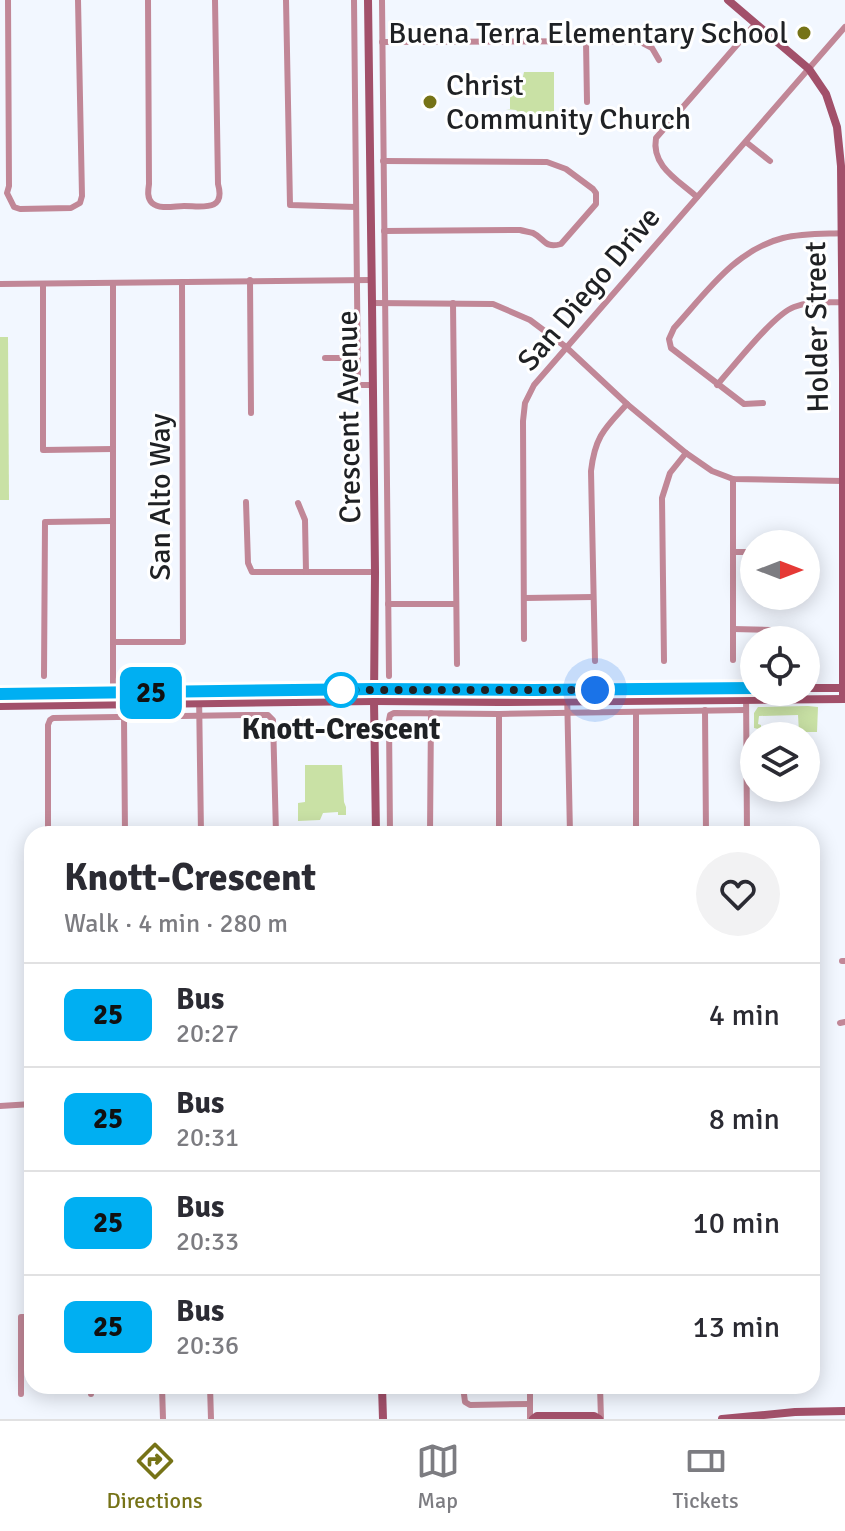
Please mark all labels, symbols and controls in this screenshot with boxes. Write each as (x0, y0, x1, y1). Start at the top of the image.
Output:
place label: Buena Terra Elementary School (388, 15, 788, 52)
marker: Buena Terra Elementary School (795, 24, 813, 42)
place label: Christ Community Church (446, 67, 691, 138)
marker: Christ Community Church (421, 93, 439, 111)
street label: San Diego Drive (510, 200, 668, 378)
street label: Holder Street (797, 241, 837, 413)
street label: Crescent Avenue (329, 310, 369, 524)
street label: San Alto Way (142, 414, 179, 580)
north arrow (740, 530, 820, 610)
map controls (740, 530, 820, 802)
button: locate (740, 626, 820, 706)
line badge: 25 (115, 667, 187, 719)
your location (575, 670, 615, 710)
marker: Knott-Crescent (324, 673, 358, 707)
text: 25 (136, 676, 166, 710)
place label: Knott-Crescent (241, 711, 441, 748)
button: layers (740, 722, 820, 802)
button: heart (696, 852, 780, 936)
text: Knott-Crescent (64, 854, 316, 901)
text: Walk · 4 min · 280 m (64, 908, 288, 940)
text: Bus (176, 981, 224, 1018)
text: 4 min (709, 997, 780, 1034)
text: 25 (93, 998, 123, 1032)
text: 20:27 (176, 1018, 239, 1050)
text: Bus (176, 1085, 224, 1122)
text: 8 min (709, 1101, 780, 1138)
text: 25 (93, 1102, 123, 1136)
text: 20:31 (176, 1122, 239, 1154)
text: Bus (176, 1189, 224, 1226)
text: 10 min (693, 1205, 780, 1242)
text: 25 (93, 1206, 123, 1240)
text: 20:33 (176, 1226, 239, 1258)
text: Bus (176, 1293, 224, 1330)
text: 13 min (693, 1309, 780, 1346)
text: 25 (93, 1310, 123, 1344)
text: 20:36 (176, 1330, 239, 1362)
tab: Directions (106, 1439, 203, 1514)
tab: Map (416, 1439, 460, 1514)
tab: Tickets (672, 1439, 739, 1514)

